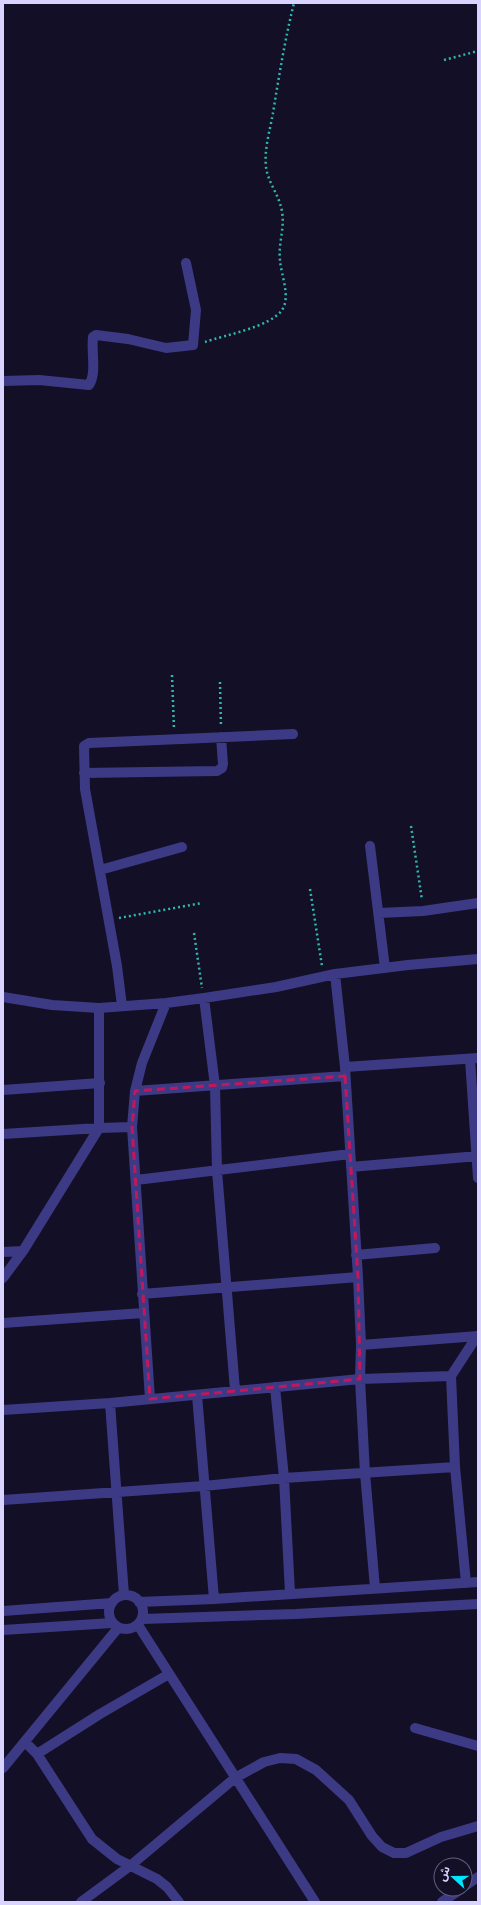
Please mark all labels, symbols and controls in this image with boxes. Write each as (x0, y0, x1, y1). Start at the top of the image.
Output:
north arrow (433, 1857, 473, 1897)
text: ش (435, 1864, 453, 1883)

